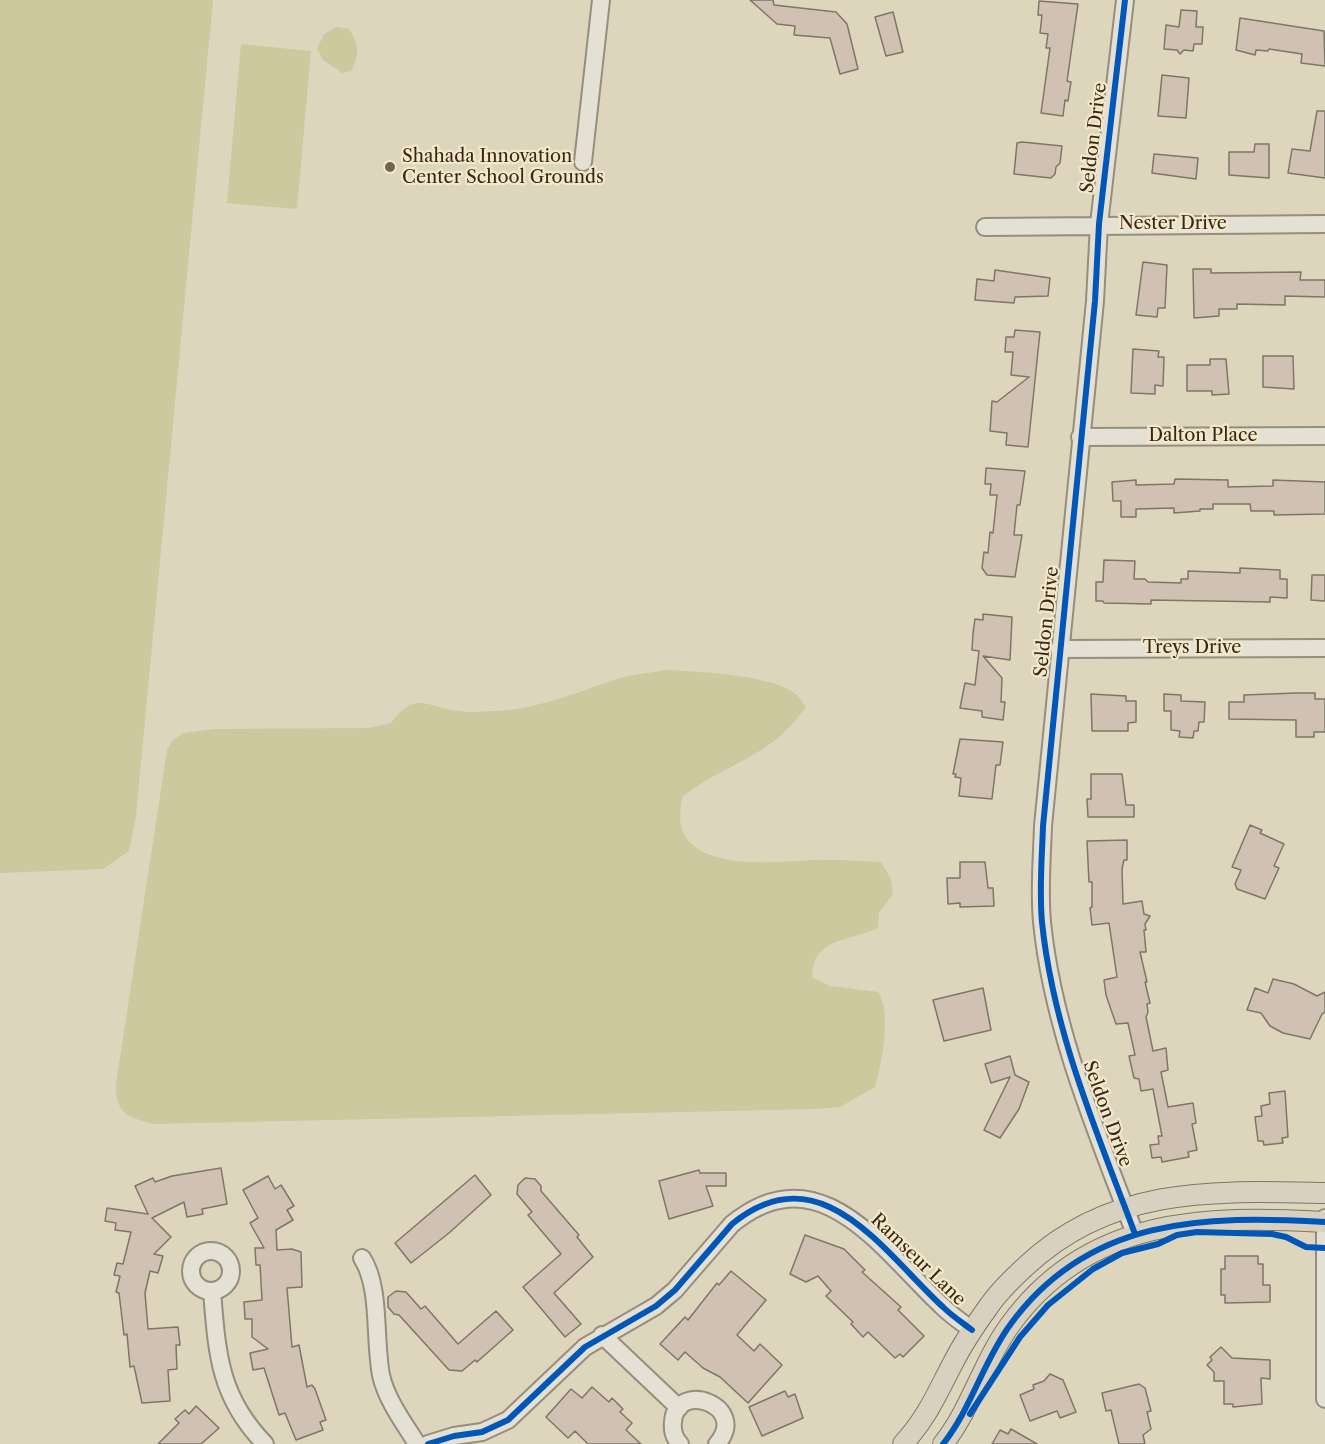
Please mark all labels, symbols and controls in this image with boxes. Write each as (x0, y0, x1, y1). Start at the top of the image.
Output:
street label: Seldon Drive (1077, 82, 1111, 194)
place label: Shahada Innovation Center School Grounds (402, 146, 604, 188)
marker: Shahada Innovation Center School Grounds (383, 160, 397, 174)
street label: Nester Drive (1119, 213, 1227, 235)
street label: Dalton Place (1148, 425, 1258, 447)
street label: Seldon Drive (1030, 566, 1064, 678)
street label: Treys Drive (1143, 637, 1241, 659)
street label: Seldon Drive (1078, 1058, 1136, 1170)
street label: Ramseur Lane (866, 1209, 970, 1311)

